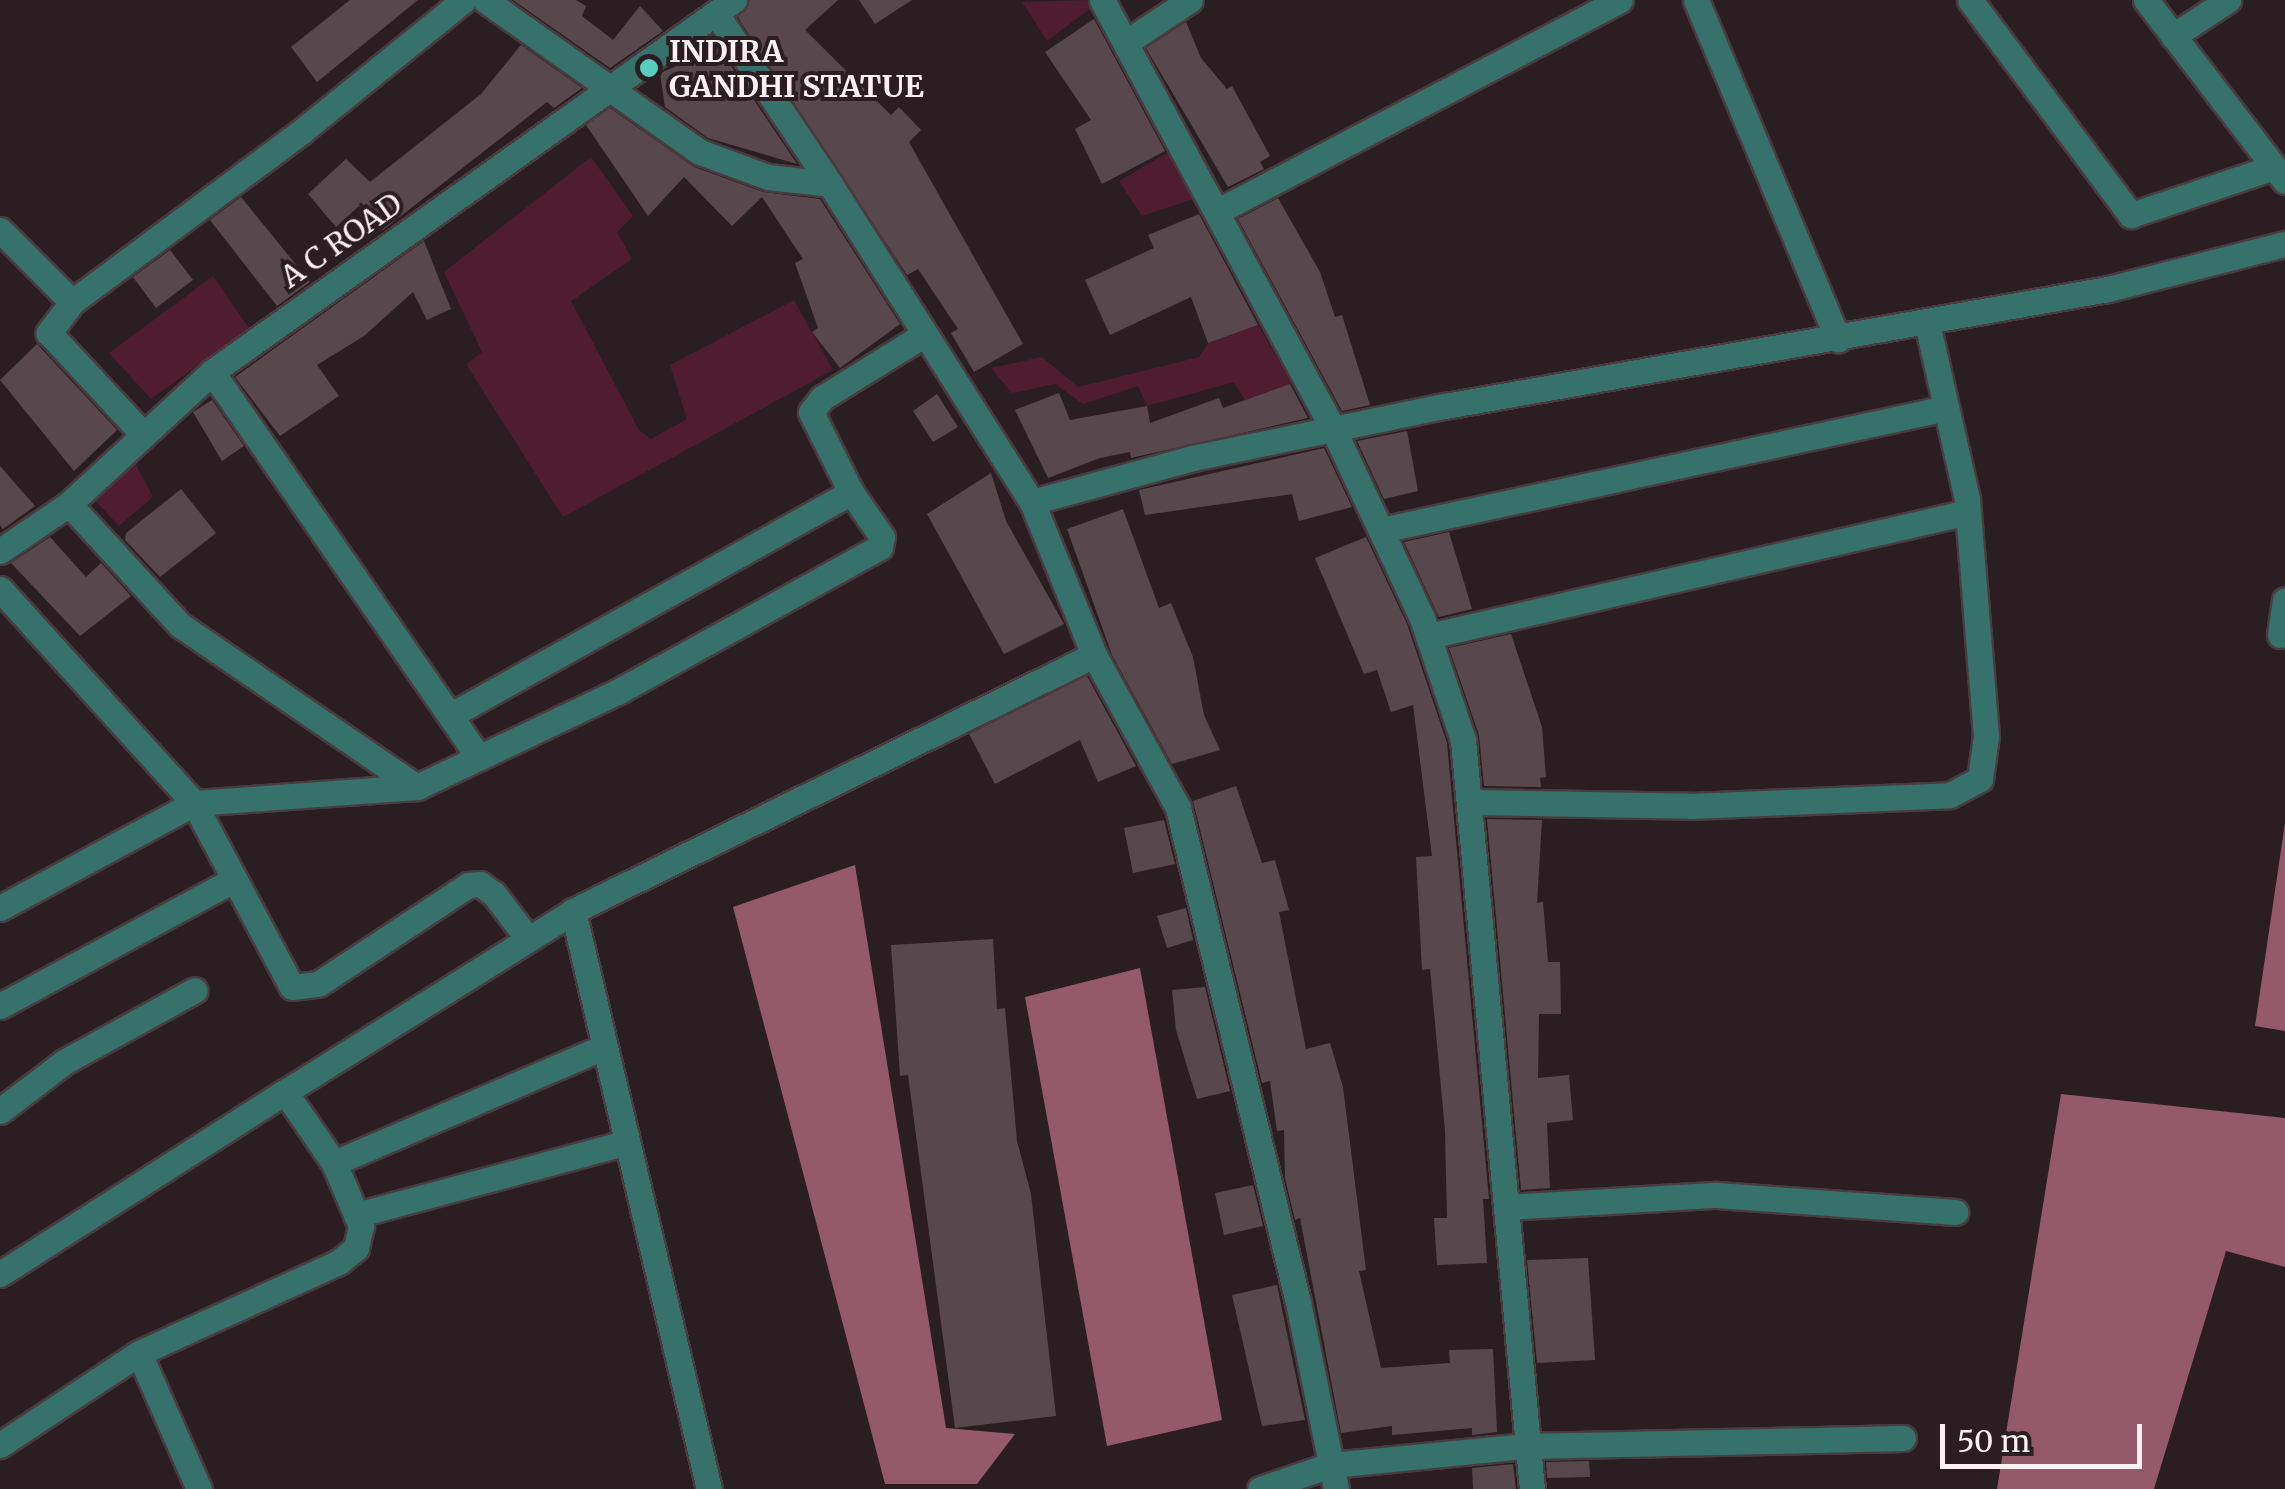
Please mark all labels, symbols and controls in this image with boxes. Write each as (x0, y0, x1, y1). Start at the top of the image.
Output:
place label: INDIRA GANDHI STATUE (669, 33, 924, 104)
marker: INDIRA GANDHI STATUE (638, 57, 660, 79)
street label: A C ROAD (273, 185, 409, 295)
scale bar (1945, 1404, 2148, 1466)
text: 50 m (1957, 1422, 2030, 1460)

